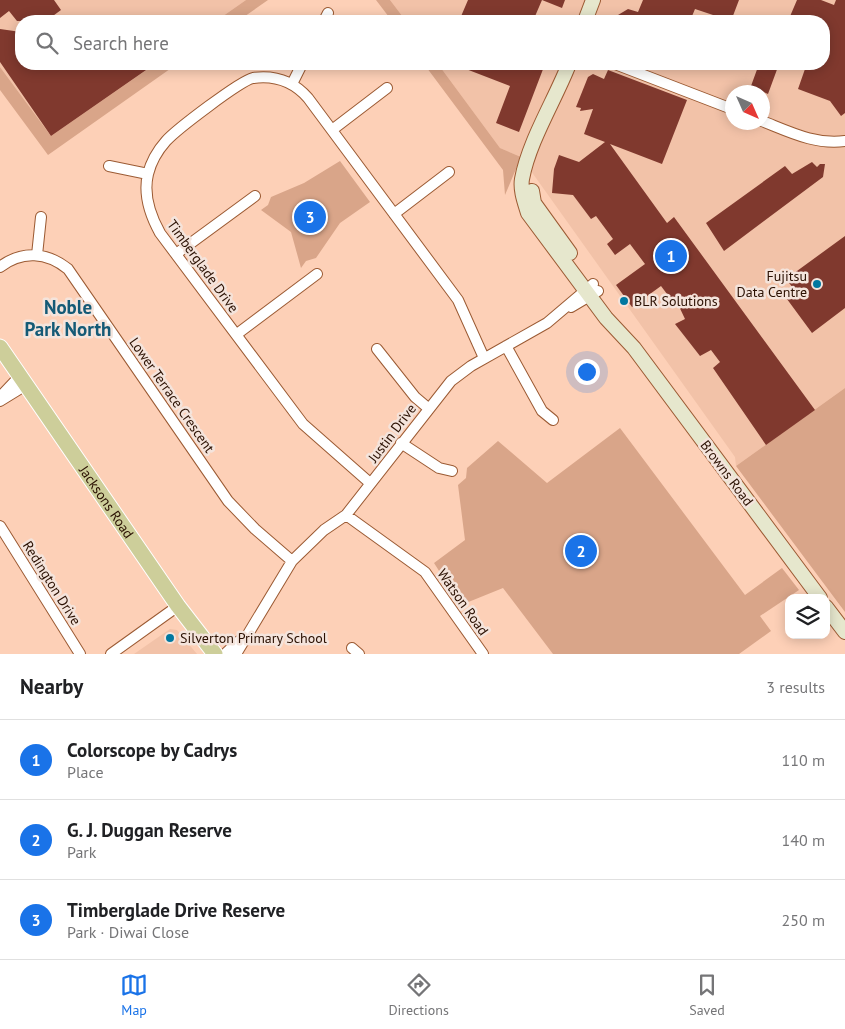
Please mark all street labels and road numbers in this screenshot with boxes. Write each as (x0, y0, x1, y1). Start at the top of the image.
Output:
street label: Timberglade Drive (163, 216, 243, 316)
street label: Lower Terrace Crescent (125, 334, 219, 456)
street label: Justin Drive (364, 400, 420, 467)
street label: Browns Road (696, 437, 758, 509)
street label: Jacksons Road (75, 461, 138, 542)
street label: Redington Drive (19, 537, 85, 629)
street label: Watson Road (434, 565, 492, 639)

